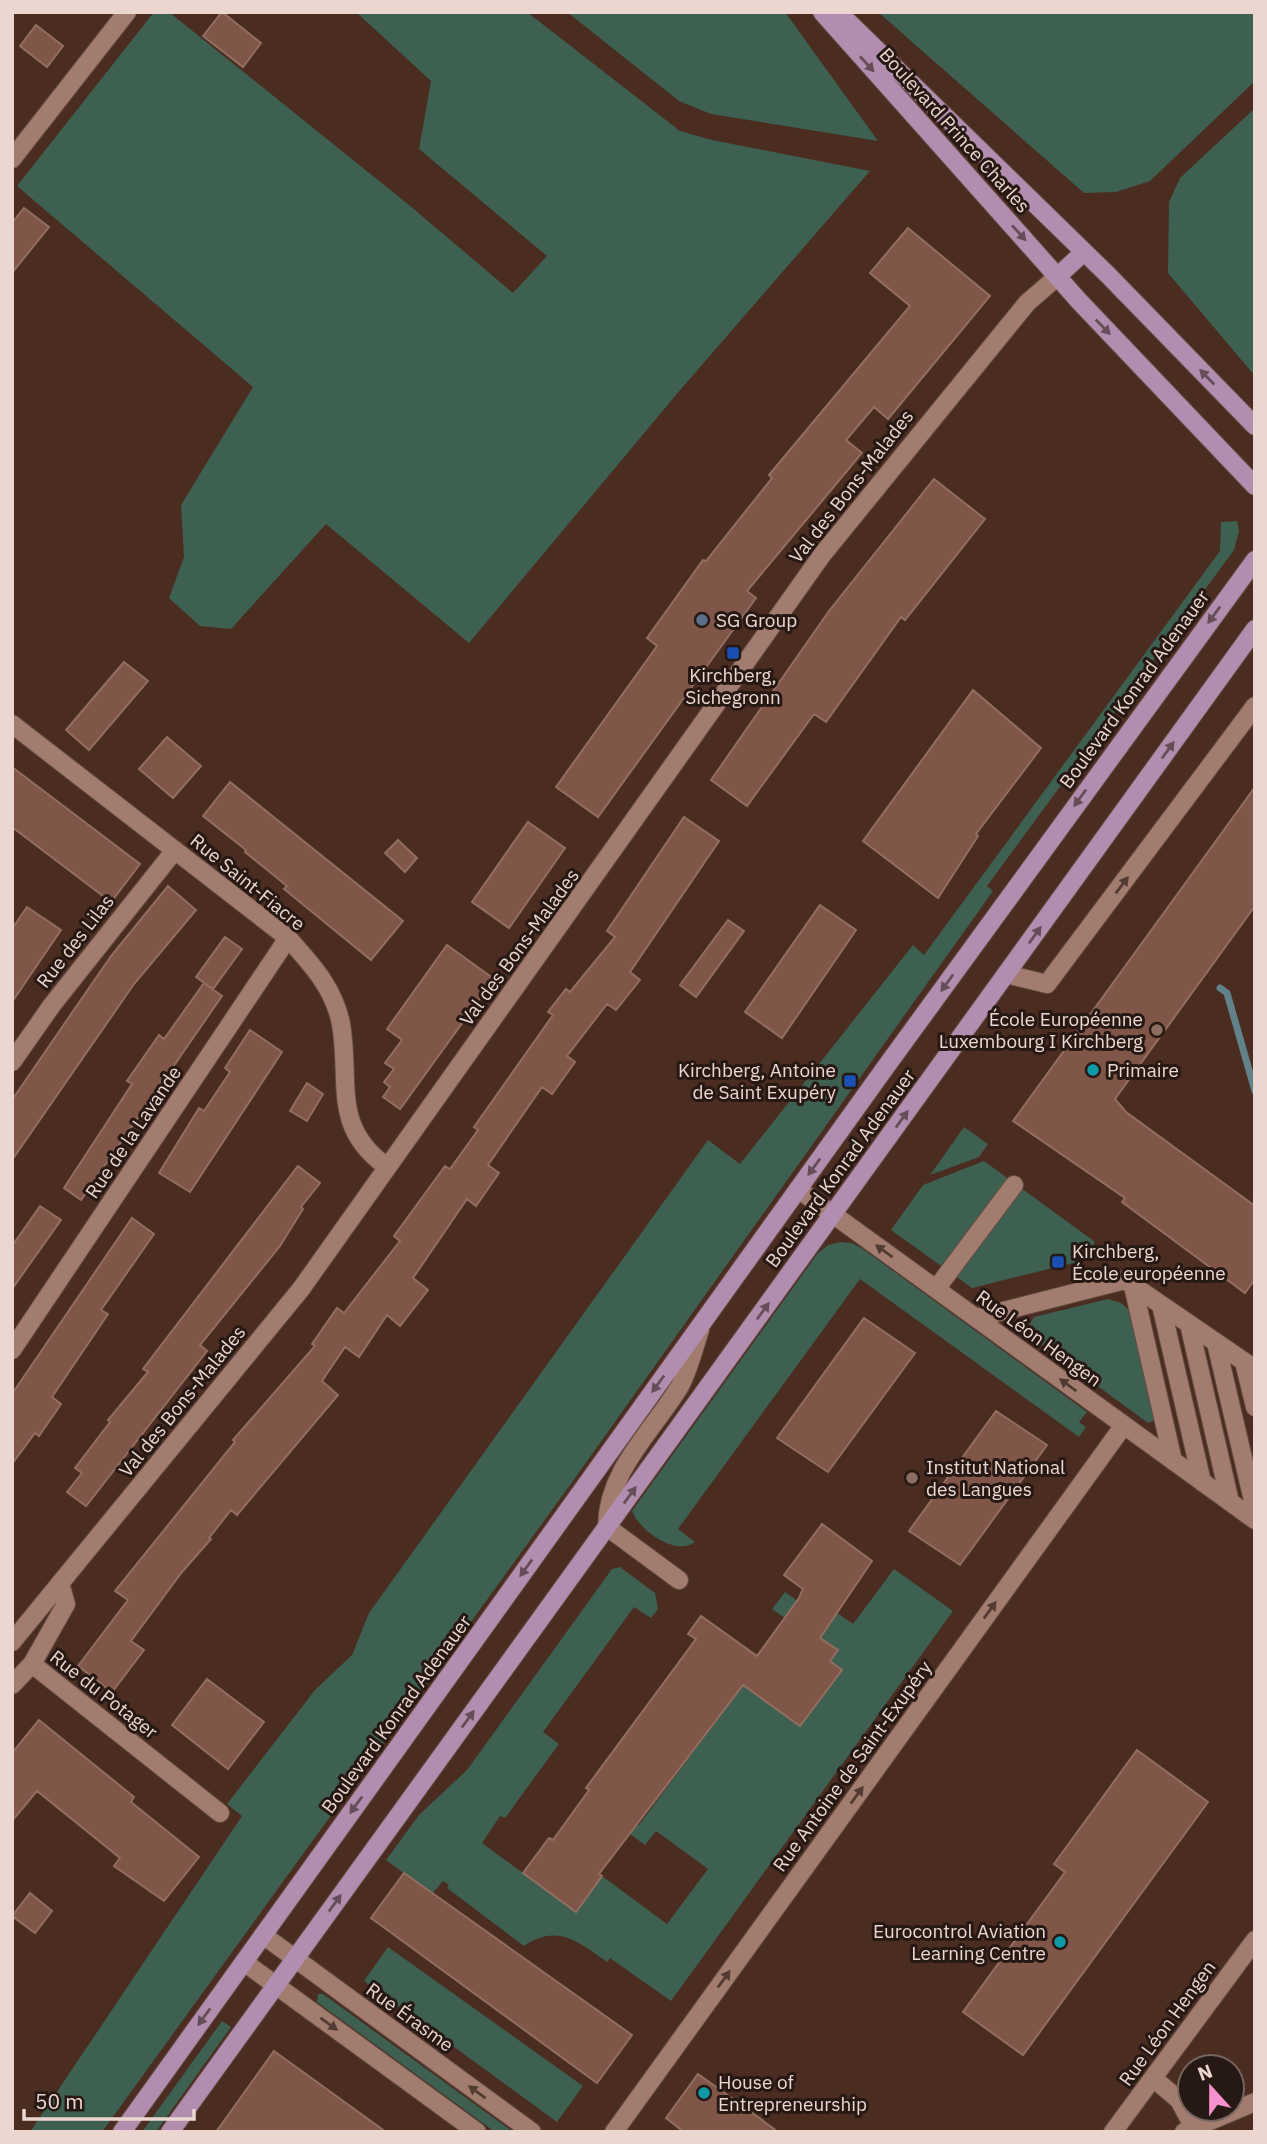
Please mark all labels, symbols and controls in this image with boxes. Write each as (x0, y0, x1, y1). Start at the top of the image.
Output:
street label: Boulevard Prince Charles (875, 43, 1035, 217)
one-way arrow (858, 55, 874, 72)
one-way arrow (1011, 224, 1027, 241)
one-way arrow (1095, 318, 1111, 335)
one-way arrow (1199, 368, 1216, 385)
street label: Val des Bons-Malades (784, 405, 918, 567)
street label: Boulevard Konrad Adenauer (1054, 585, 1214, 793)
one-way arrow (1208, 606, 1222, 624)
place label: SG Group (716, 608, 797, 632)
marker: SG Group (694, 612, 710, 628)
marker: Kirchberg, Sichegronn (725, 645, 741, 661)
place label: Kirchberg, Sichegronn (685, 663, 781, 709)
one-way arrow (1161, 741, 1175, 759)
one-way arrow (1073, 789, 1088, 807)
street label: Rue Saint-Fiacre (186, 828, 310, 936)
street label: Val des Bons-Malades (454, 864, 584, 1030)
one-way arrow (1114, 876, 1128, 894)
street label: Rue des Lilas (31, 890, 119, 992)
one-way arrow (1028, 926, 1042, 944)
one-way arrow (940, 974, 954, 992)
place label: École Européenne Luxembourg I Kirchberg (939, 1007, 1143, 1053)
marker: École Européenne Luxembourg I Kirchberg (1149, 1022, 1165, 1038)
place label: Kirchberg, Antoine de Saint Exupéry (678, 1058, 837, 1104)
place label: Primaire (1107, 1058, 1179, 1082)
street label: Rue de la Lavande (80, 1061, 186, 1203)
marker: Primaire (1085, 1062, 1101, 1078)
street label: Boulevard Konrad Adenauer (760, 1064, 920, 1272)
marker: Kirchberg, Antoine de Saint Exupéry (842, 1073, 858, 1089)
one-way arrow (894, 1110, 908, 1128)
one-way arrow (807, 1158, 821, 1176)
place label: Kirchberg, École européenne (1072, 1239, 1226, 1285)
one-way arrow (875, 1245, 893, 1259)
marker: Kirchberg, École européenne (1050, 1254, 1066, 1270)
street label: Rue Léon Hengen (972, 1284, 1106, 1392)
one-way arrow (756, 1301, 770, 1320)
street label: Val des Bons-Malades (113, 1320, 251, 1482)
one-way arrow (651, 1375, 665, 1393)
one-way arrow (1059, 1378, 1078, 1392)
place label: Institut National des Langues (926, 1455, 1065, 1501)
marker: Institut National des Langues (904, 1470, 920, 1486)
one-way arrow (623, 1486, 637, 1504)
one-way arrow (519, 1559, 533, 1577)
one-way arrow (983, 1601, 997, 1619)
street label: Boulevard Konrad Adenauer (316, 1610, 476, 1818)
street label: Rue du Potager (45, 1645, 163, 1744)
street label: Rue Antoine de Saint-Exupéry (767, 1656, 937, 1876)
one-way arrow (461, 1710, 475, 1728)
one-way arrow (850, 1786, 864, 1804)
one-way arrow (349, 1796, 363, 1814)
one-way arrow (327, 1894, 341, 1912)
place label: Eurocontrol Aviation Learning Centre (873, 1919, 1046, 1965)
marker: Eurocontrol Aviation Learning Centre (1052, 1934, 1068, 1950)
street label: Rue Léon Hengen (1113, 1956, 1221, 2090)
one-way arrow (717, 1970, 731, 1988)
street label: Rue Érasme (362, 1977, 458, 2057)
one-way arrow (197, 2008, 211, 2026)
one-way arrow (320, 2017, 338, 2032)
north arrow (1176, 2053, 1246, 2123)
text: N (1194, 2058, 1216, 2086)
place label: House of Entrepreneurship (718, 2070, 867, 2116)
scale bar (24, 2078, 194, 2122)
one-way arrow (468, 2085, 486, 2099)
marker: House of Entrepreneurship (696, 2085, 712, 2101)
text: 50 m (35, 2087, 84, 2115)

